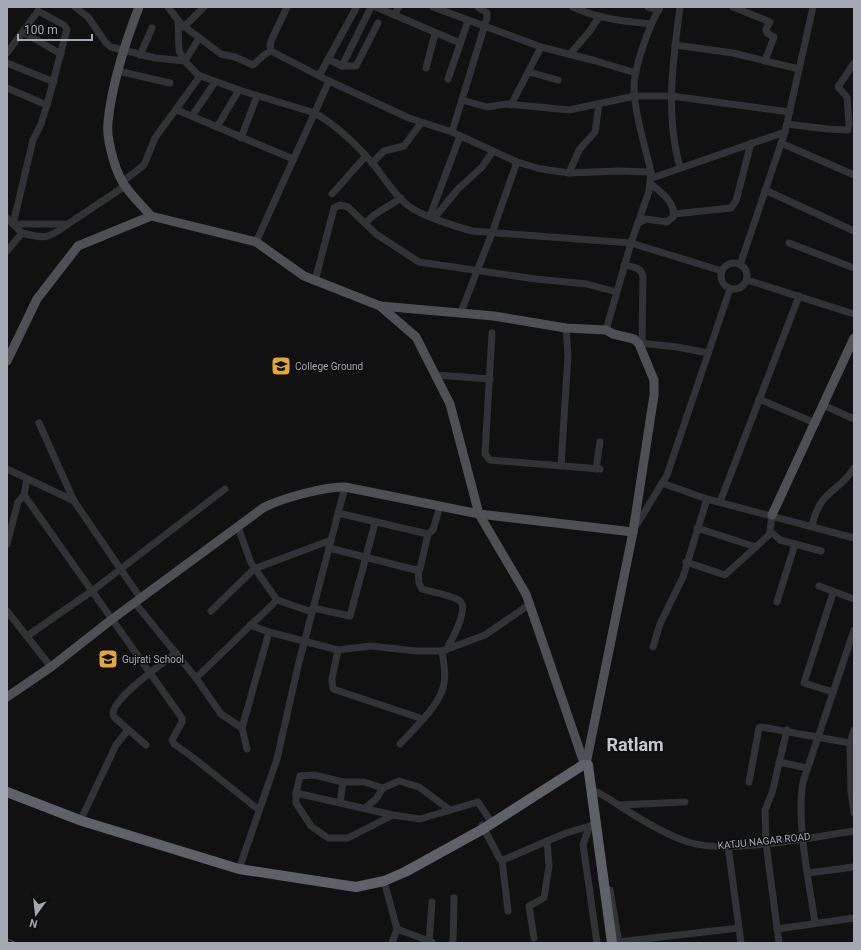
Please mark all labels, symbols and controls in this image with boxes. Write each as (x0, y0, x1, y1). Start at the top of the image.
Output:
scale bar (18, 16, 92, 42)
text: 100 m (24, 23, 58, 37)
school or university icon: College Ground (270, 355, 292, 377)
place label: College Ground (295, 361, 363, 372)
school or university icon: Gujrati School (97, 648, 119, 670)
place label: Gujrati School (122, 654, 184, 665)
district label: Ratlam (606, 734, 664, 755)
street label: KATJU NAGAR ROAD (717, 831, 811, 851)
north arrow (16, 894, 56, 934)
text: N (28, 916, 39, 930)

